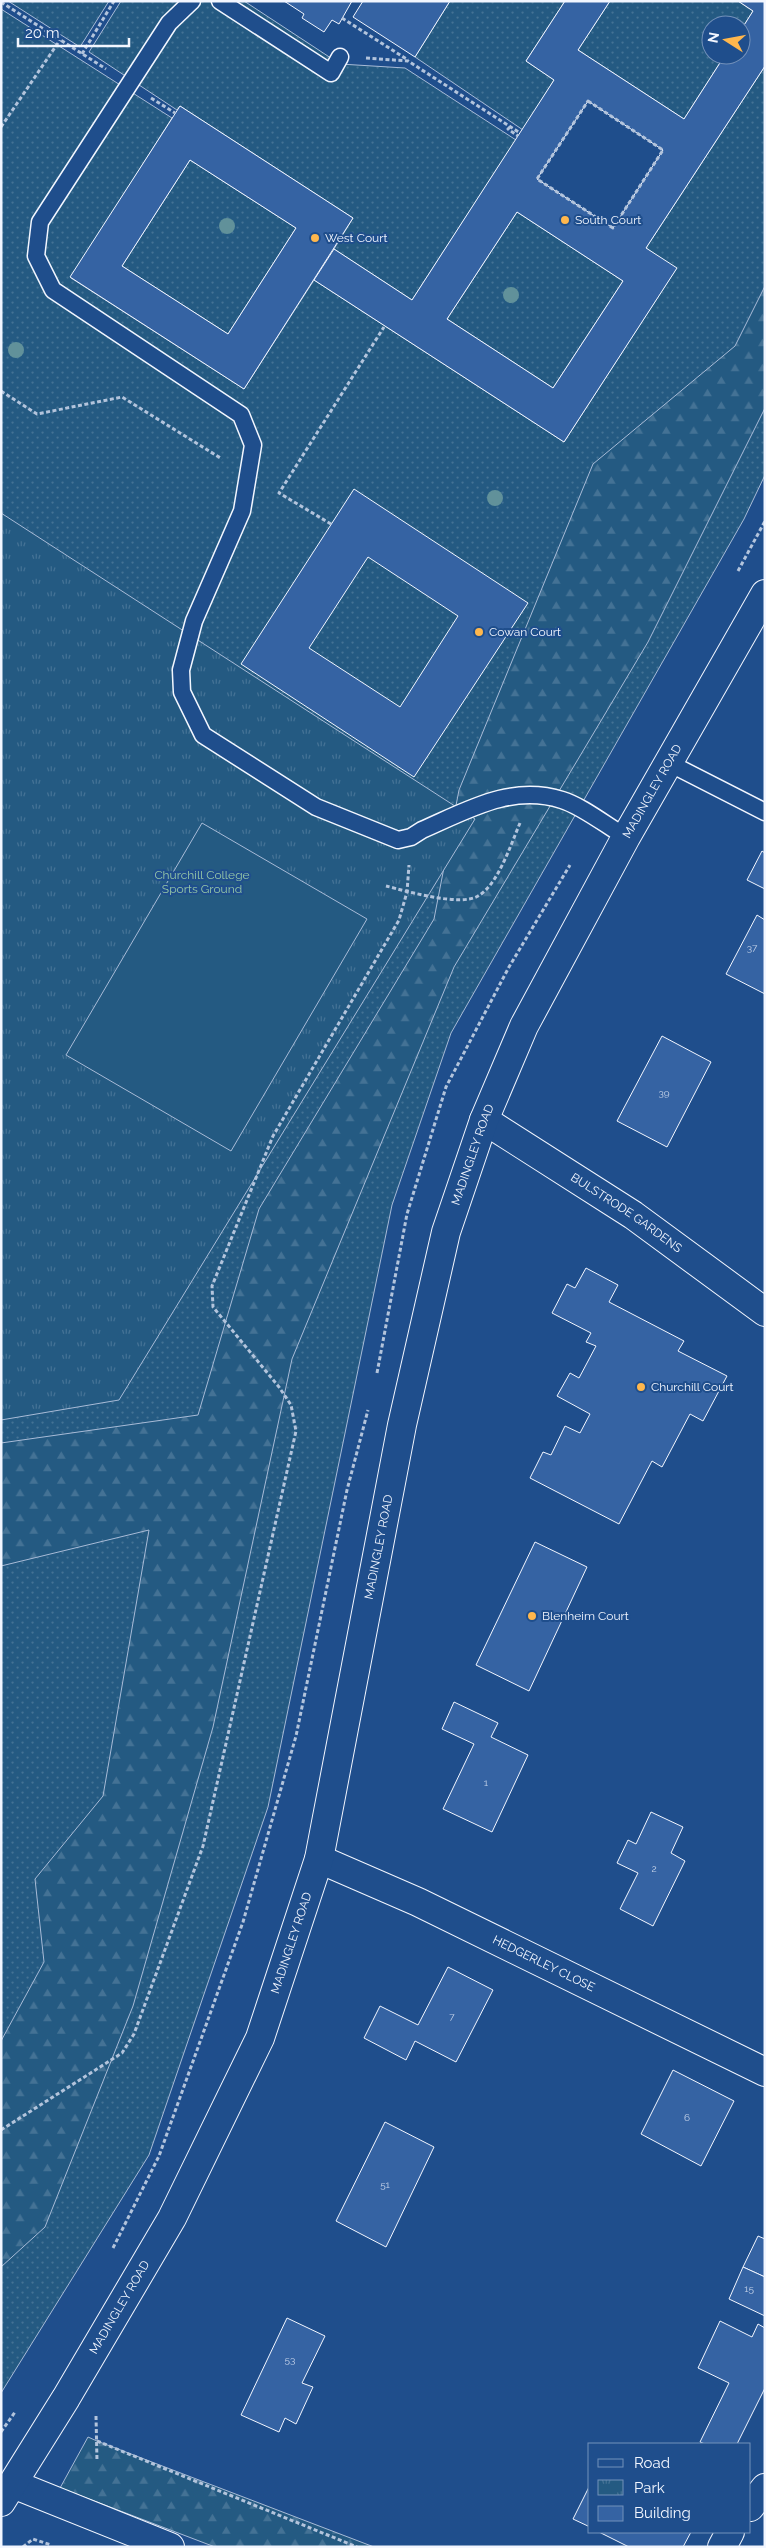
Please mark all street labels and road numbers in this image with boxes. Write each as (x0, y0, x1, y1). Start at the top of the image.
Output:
street label: MADINGLEY ROAD (620, 741, 685, 841)
street label: MADINGLEY ROAD (449, 1102, 497, 1207)
street label: BULSTRODE GARDENS (568, 1170, 685, 1256)
street label: MADINGLEY ROAD (362, 1493, 396, 1600)
street label: MADINGLEY ROAD (268, 1890, 315, 1996)
street label: HEDGERLEY CLOSE (491, 1933, 597, 1995)
street label: MADINGLEY ROAD (87, 2258, 153, 2356)

